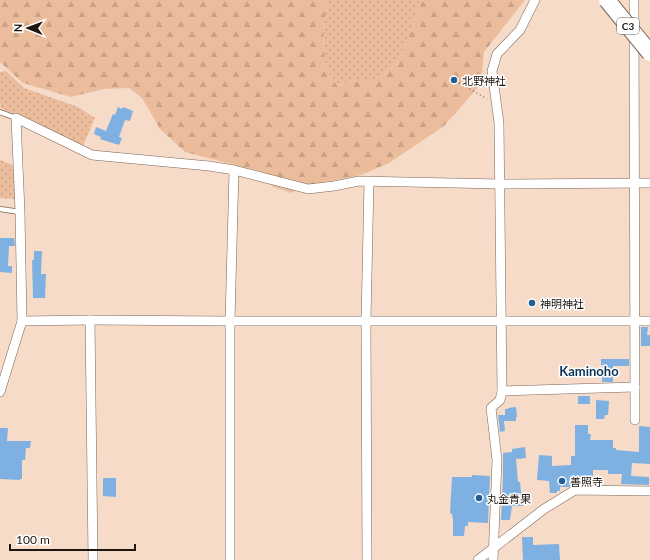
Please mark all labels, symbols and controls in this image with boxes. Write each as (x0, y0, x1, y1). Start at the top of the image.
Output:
north arrow (8, 8, 48, 48)
road number: C3 (617, 18, 639, 34)
text: N (11, 23, 24, 32)
place label: 北野神社 (462, 74, 506, 87)
marker: 北野神社 (449, 75, 459, 85)
place label: 神明神社 (540, 297, 584, 310)
marker: 神明神社 (527, 298, 537, 308)
district label: Kaminoho (559, 363, 619, 379)
place label: 善照寺 (570, 475, 603, 488)
marker: 善照寺 (557, 476, 567, 486)
place label: 丸金青果 (487, 492, 531, 505)
marker: 丸金青果 (474, 493, 484, 503)
scale bar (10, 526, 135, 552)
text: 100 m (16, 532, 50, 547)

